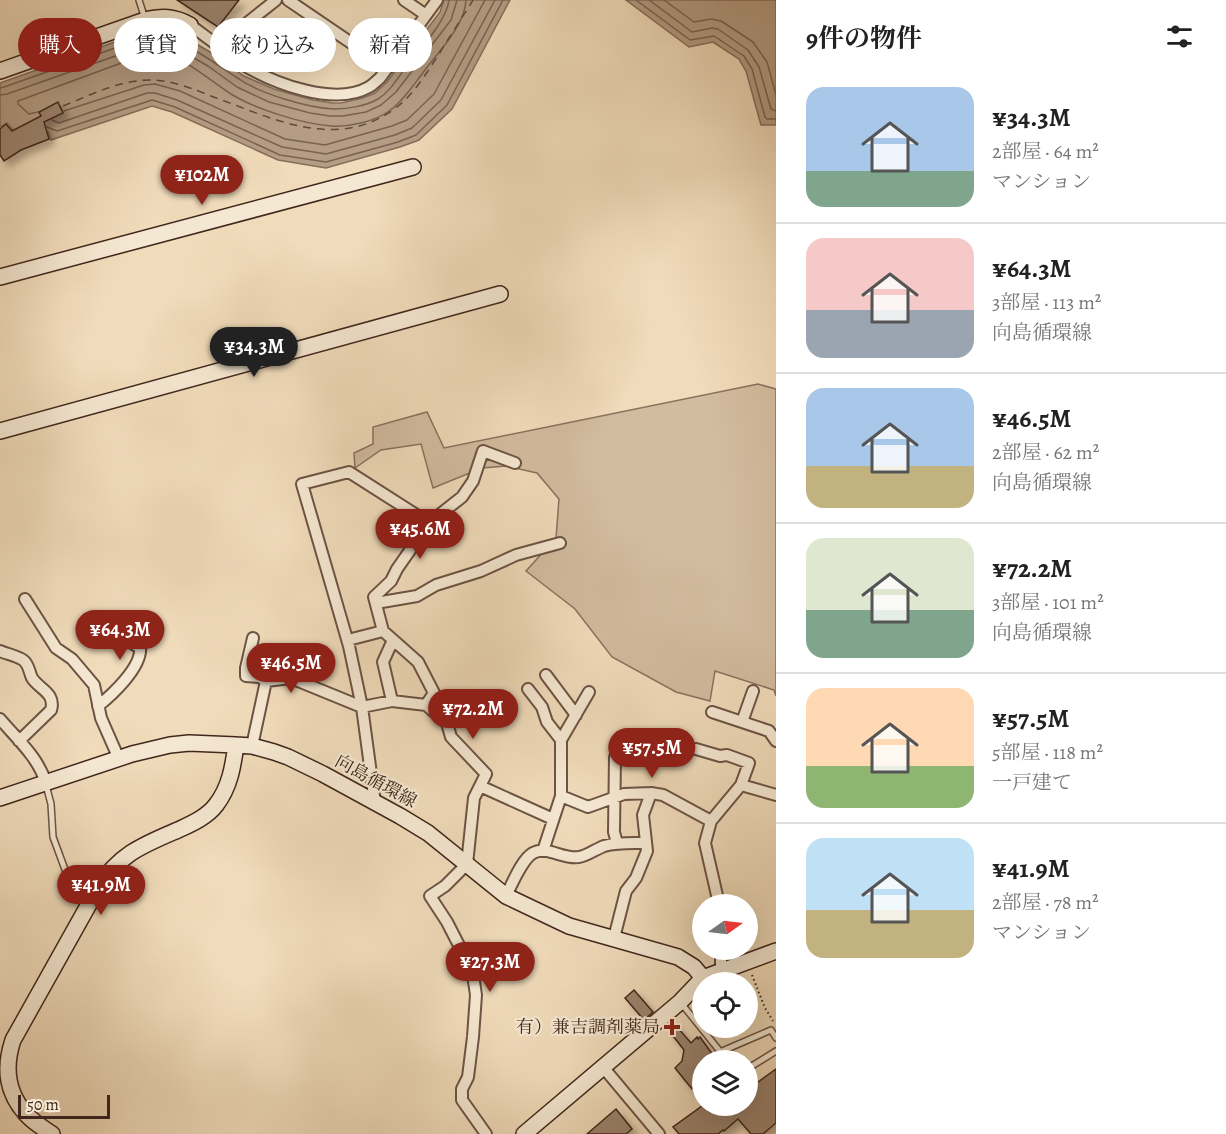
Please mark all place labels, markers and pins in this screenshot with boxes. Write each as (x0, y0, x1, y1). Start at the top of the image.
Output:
pin: ¥102M (160, 155, 244, 206)
pin: ¥34.3M (205, 327, 303, 378)
pin: ¥45.6M (371, 509, 469, 560)
pin: ¥64.3M (71, 610, 169, 661)
pin: ¥46.5M (242, 643, 340, 694)
pin: ¥72.2M (424, 689, 522, 740)
pin: ¥57.5M (603, 728, 701, 779)
pin: ¥41.9M (52, 865, 150, 916)
pin: ¥27.3M (441, 942, 539, 993)
place label: 有）兼吉調剤薬局 (516, 1015, 660, 1039)
marker: 有）兼吉調剤薬局 (665, 1020, 679, 1034)

